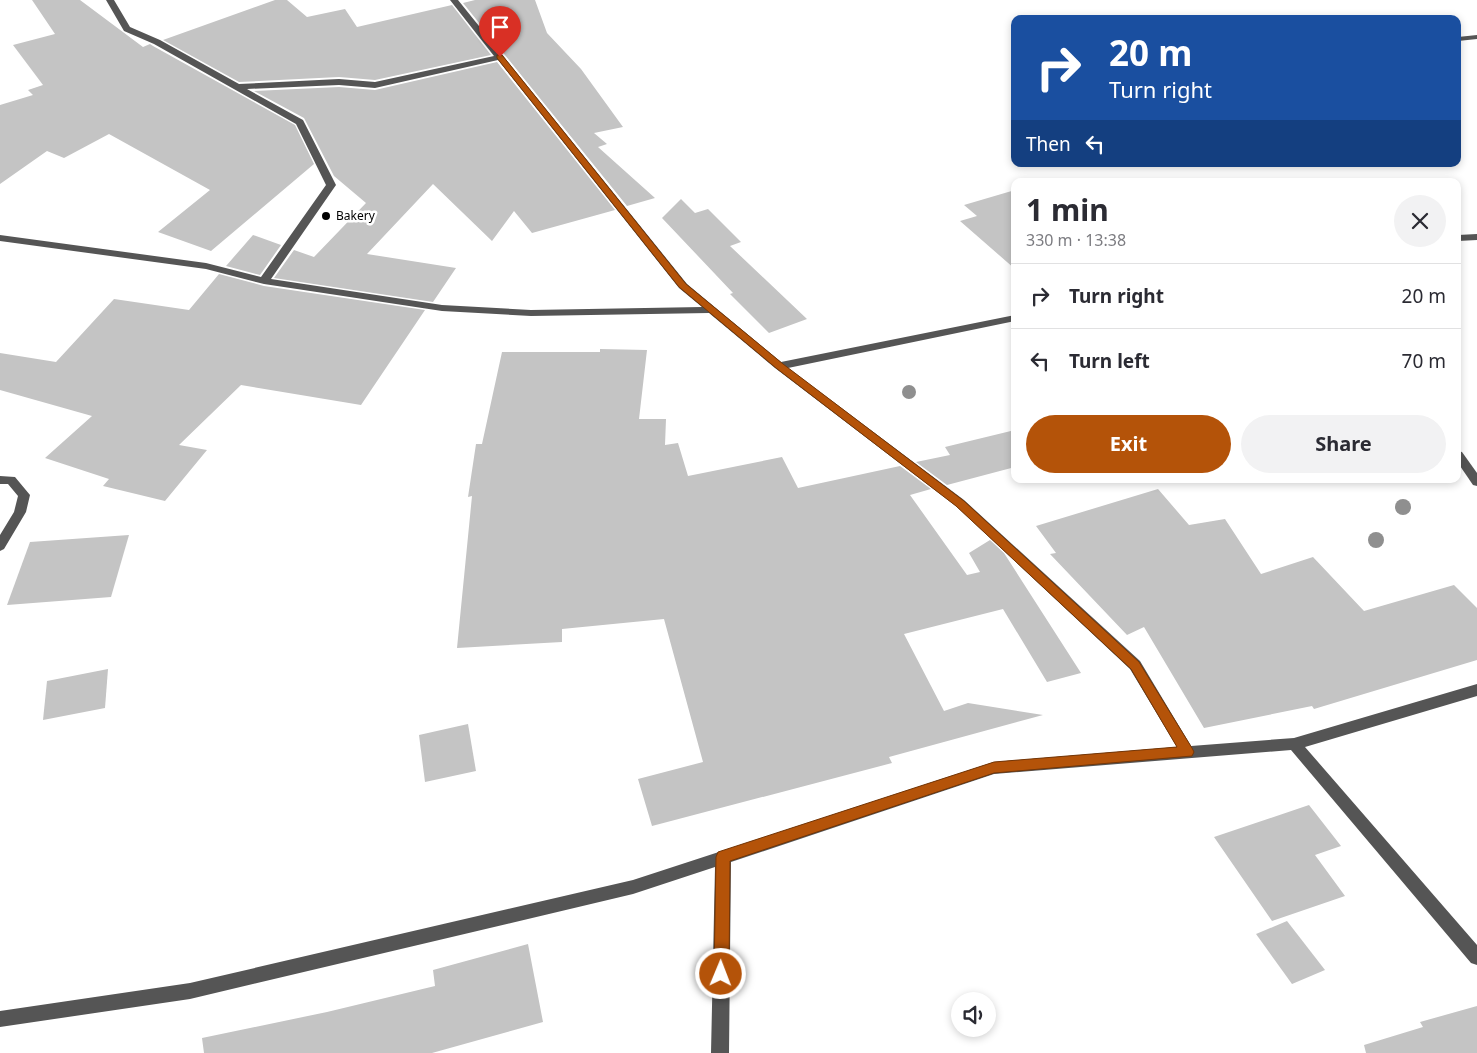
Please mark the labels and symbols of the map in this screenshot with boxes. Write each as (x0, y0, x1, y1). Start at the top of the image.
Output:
pin (479, 6, 521, 57)
place label: Bakery (336, 207, 376, 224)
marker: Bakery (320, 210, 332, 222)
position arrow (694, 947, 746, 999)

